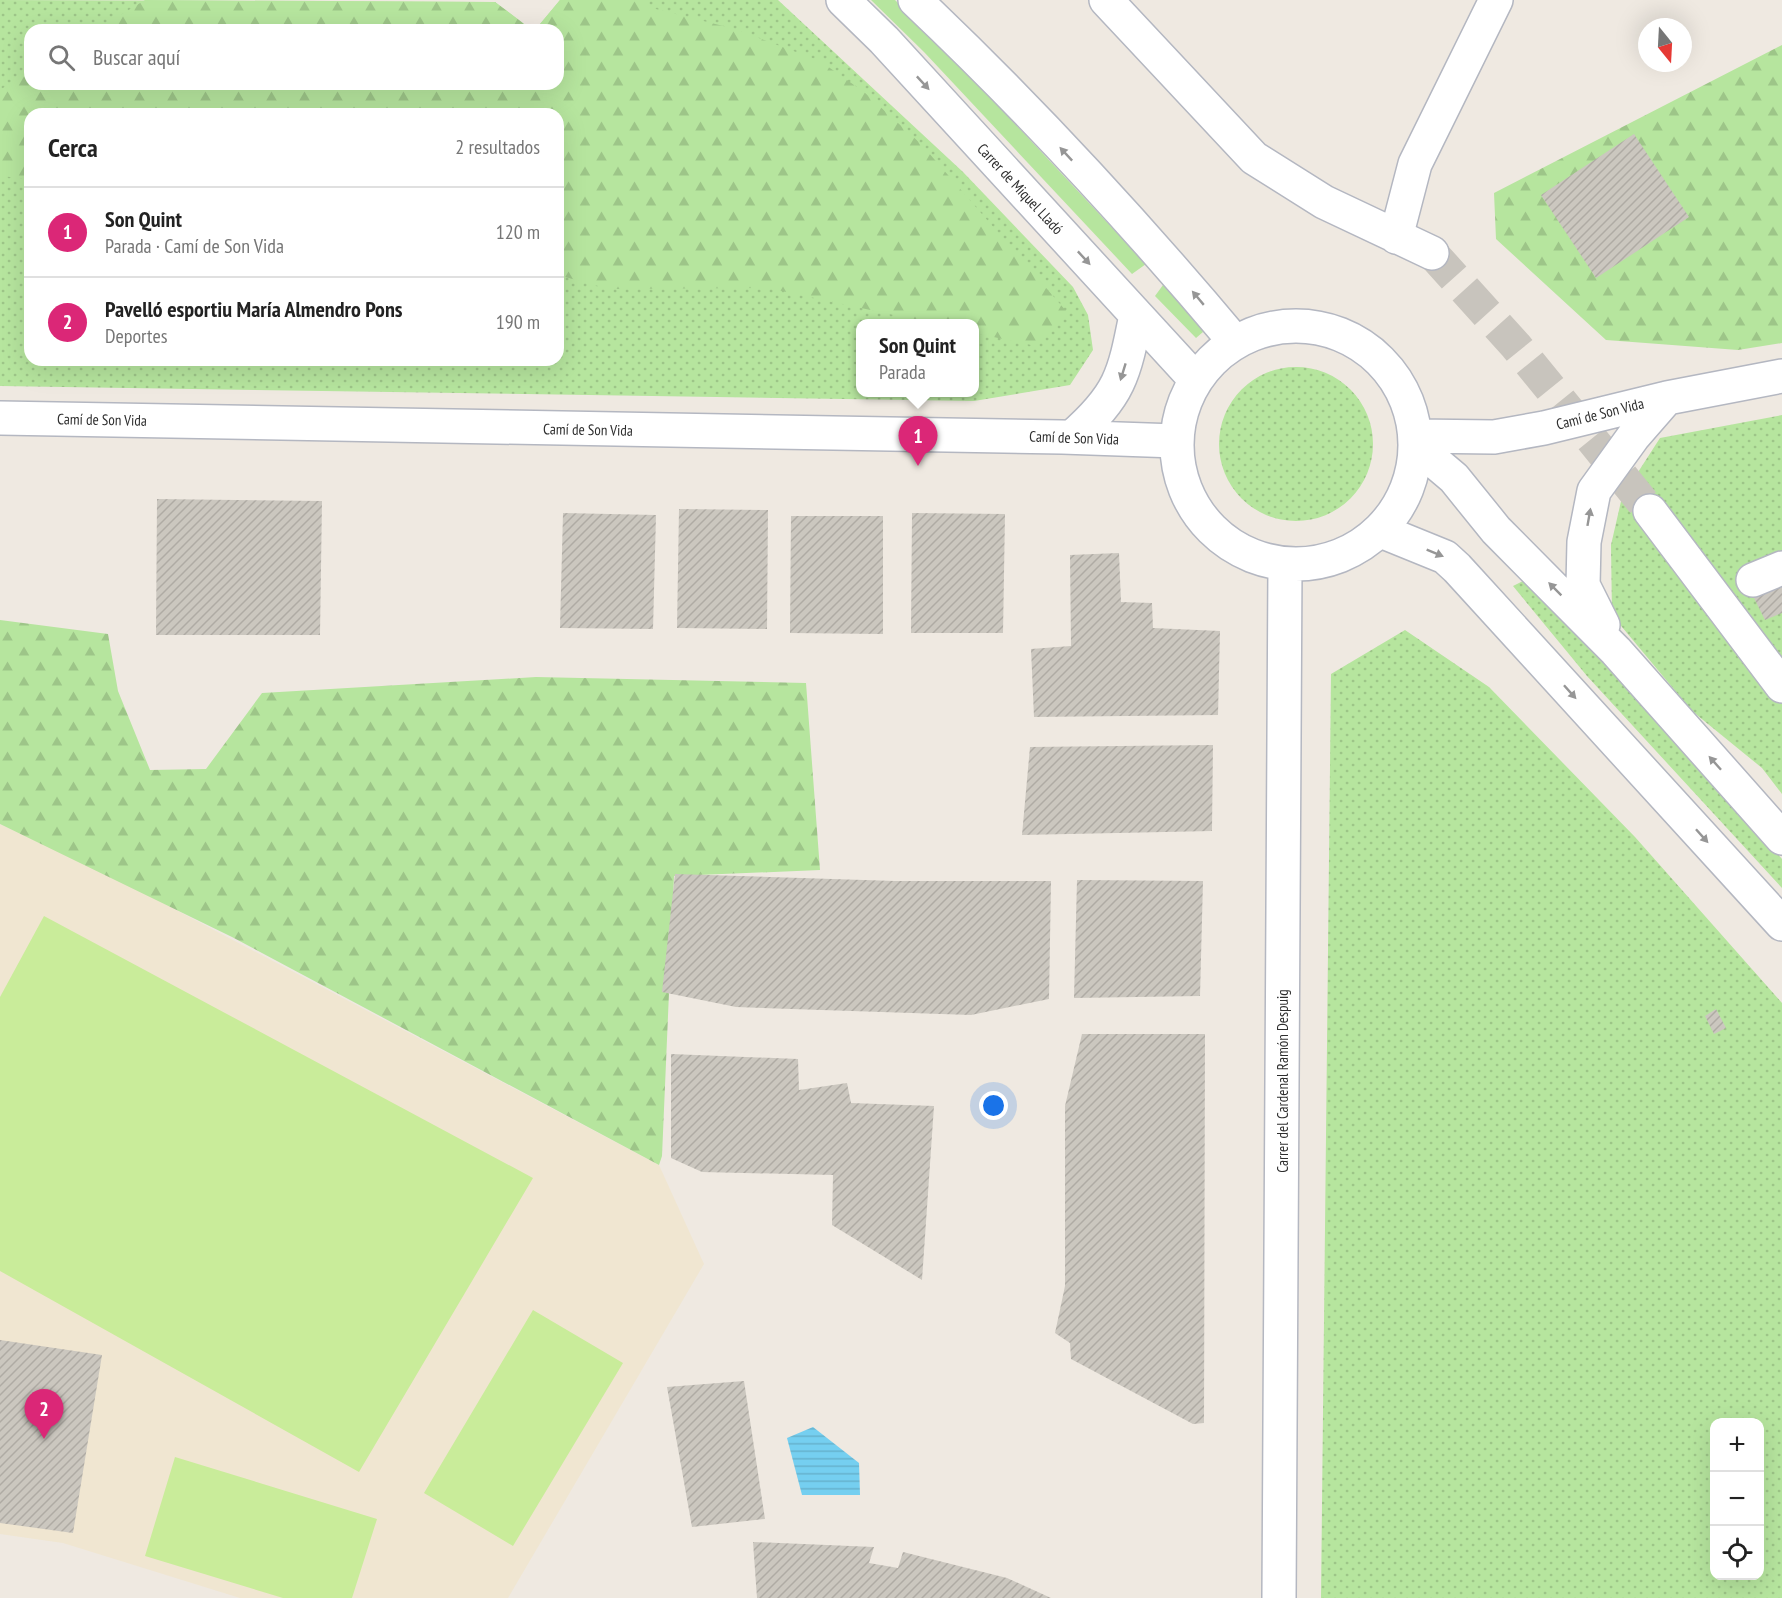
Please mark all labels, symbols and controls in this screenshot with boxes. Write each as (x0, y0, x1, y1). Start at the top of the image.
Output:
north arrow (1638, 18, 1692, 72)
search box (24, 24, 564, 90)
icon: search (45, 41, 78, 74)
text: Buscar aquí (93, 43, 180, 71)
one-way arrow (916, 76, 930, 90)
text: Cerca (48, 131, 98, 164)
text: 2 resultados (455, 134, 540, 160)
street label: Carrer de Miquel Lladó (973, 139, 1067, 238)
one-way arrow (1059, 147, 1073, 161)
text: Son Quint (105, 205, 182, 233)
text: 1 (63, 219, 72, 245)
text: 120 m (496, 219, 540, 245)
text: Parada · Camí de Son Vida (105, 233, 284, 259)
one-way arrow (1077, 250, 1090, 265)
one-way arrow (1192, 290, 1204, 305)
text: Pavelló esportiu María Almendro Pons (105, 295, 402, 323)
text: 2 (63, 309, 72, 335)
text: 190 m (496, 309, 540, 335)
popup (856, 319, 979, 397)
text: Deportes (105, 323, 167, 349)
text: Son Quint (879, 331, 956, 359)
text: Parada (879, 359, 926, 385)
one-way arrow (1118, 363, 1127, 381)
street label: Camí de Son Vida (1554, 393, 1646, 434)
street label: Camí de Son Vida (57, 409, 147, 430)
pin: 1 (898, 416, 938, 466)
street label: Camí de Son Vida (543, 419, 633, 440)
street label: Camí de Son Vida (1029, 426, 1119, 449)
one-way arrow (1585, 507, 1594, 526)
one-way arrow (1426, 549, 1444, 558)
one-way arrow (1548, 583, 1562, 597)
one-way arrow (1563, 684, 1576, 699)
one-way arrow (1709, 756, 1722, 771)
one-way arrow (1694, 829, 1708, 843)
street label: Carrer del Cardenal Ramón Despuig (1273, 989, 1292, 1173)
your location (979, 1091, 1008, 1120)
pin: 2 (24, 1390, 63, 1439)
map controls (1710, 1418, 1764, 1580)
button: + (1710, 1418, 1764, 1472)
button: − (1710, 1472, 1764, 1526)
button: locate (1710, 1526, 1764, 1580)

